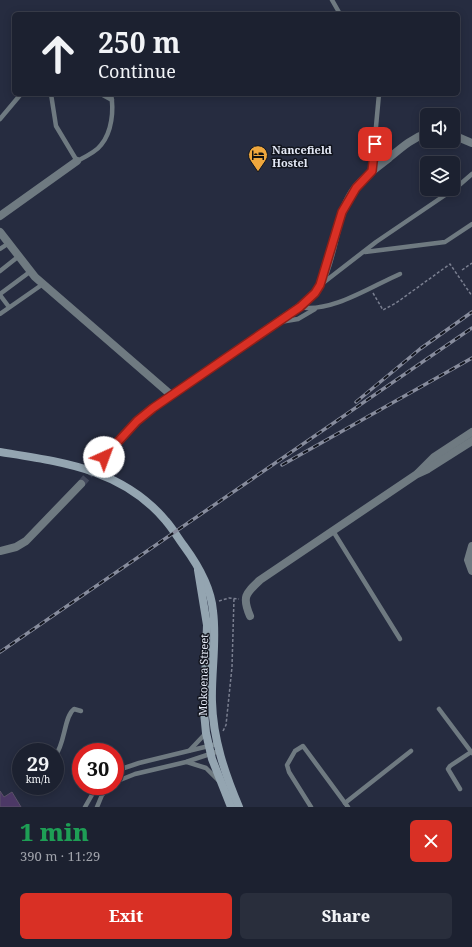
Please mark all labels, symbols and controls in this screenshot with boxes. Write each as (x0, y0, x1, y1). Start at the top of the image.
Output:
text: 250 m (98, 23, 180, 61)
icon: ahead (32, 28, 84, 80)
text: Continue (98, 59, 176, 83)
map controls (420, 108, 460, 196)
button: sound (420, 108, 460, 148)
pin (358, 127, 392, 161)
icon: arrive (364, 133, 386, 155)
place label: Nancefield Hostel (272, 142, 332, 170)
hotel icon: Nancefield Hostel (247, 144, 269, 172)
button: layers (420, 156, 460, 196)
position arrow (83, 436, 125, 478)
street label: Mokoena Street (195, 634, 211, 716)
speed limit sign: 30 (72, 743, 124, 795)
text: 29 (27, 750, 49, 777)
text: km/h (26, 772, 50, 786)
text: 1 min (20, 815, 89, 848)
button: close (410, 820, 452, 862)
text: 390 m · 11:29 (20, 847, 100, 865)
button: Exit (20, 893, 232, 939)
button: Share (240, 893, 452, 939)

